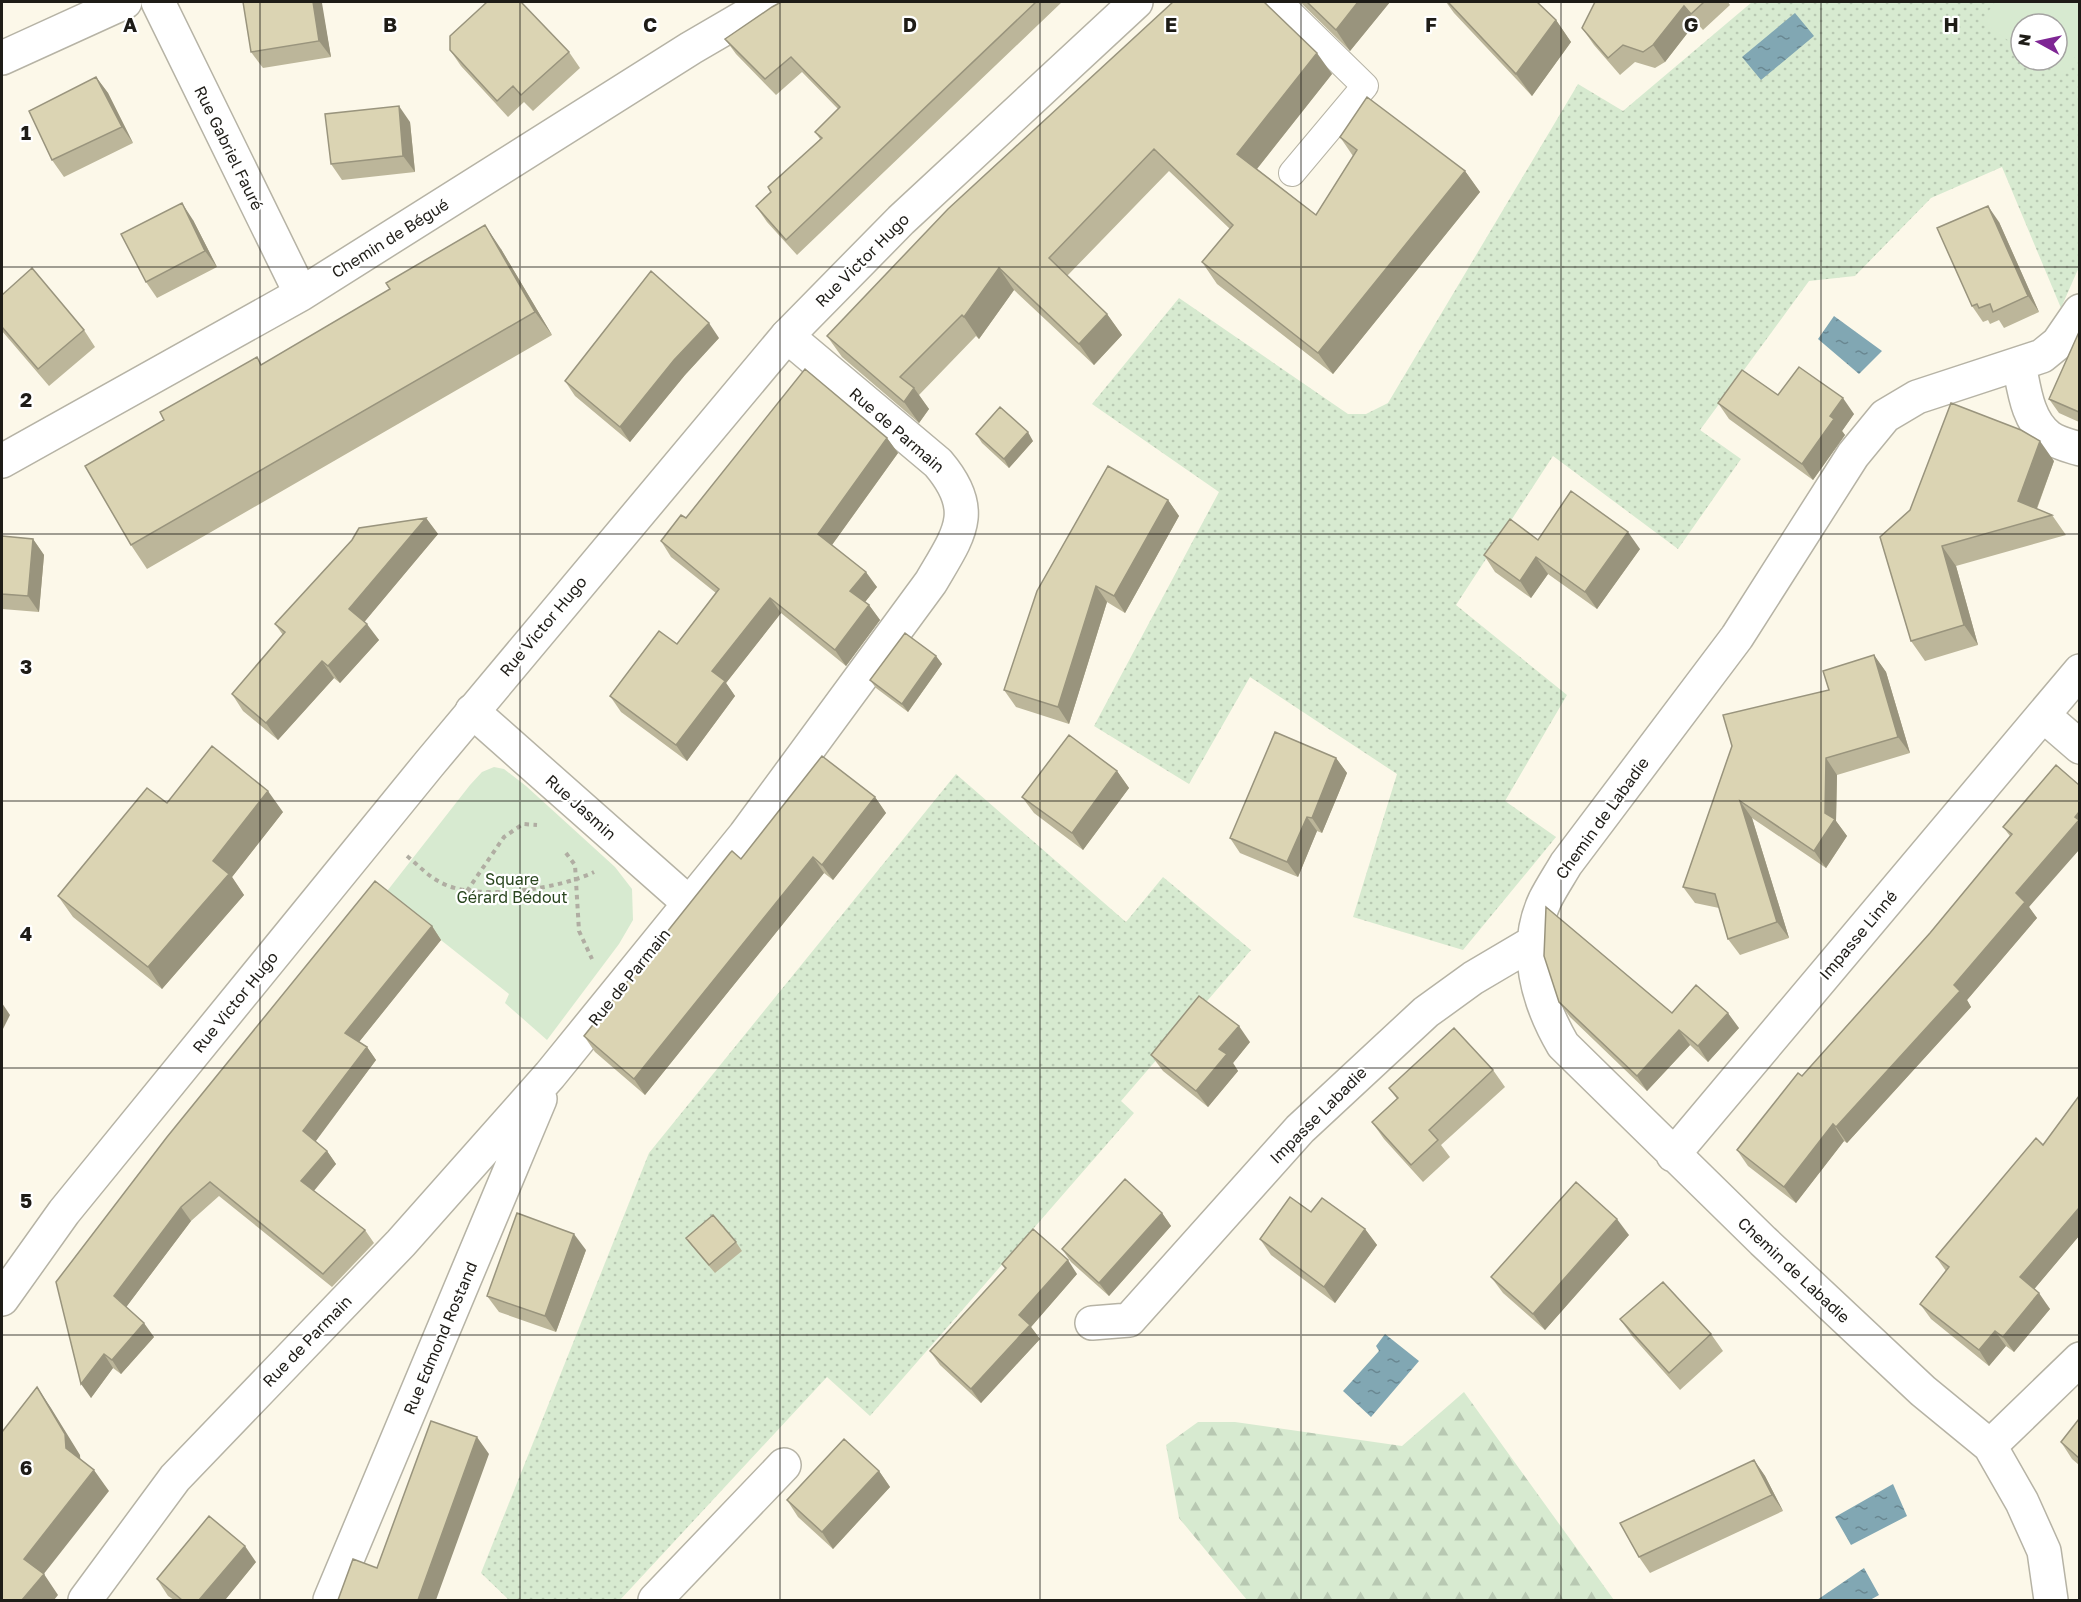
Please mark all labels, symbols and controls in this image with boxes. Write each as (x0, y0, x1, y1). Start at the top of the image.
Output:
text: A (123, 12, 137, 36)
text: B (383, 12, 397, 36)
text: C (643, 12, 657, 36)
text: D (903, 12, 917, 36)
text: E (1165, 12, 1177, 36)
text: F (1425, 12, 1437, 36)
text: G (1684, 12, 1698, 36)
text: H (1943, 12, 1959, 36)
north arrow (2009, 12, 2069, 72)
text: N (2013, 32, 2035, 47)
street label: Rue Gabriel Fauré (190, 83, 268, 213)
text: 1 (21, 120, 31, 144)
street label: Chemin de Bégué (328, 194, 452, 282)
street label: Rue Victor Hugo (811, 209, 913, 311)
street label: Rue de Parmain (845, 383, 949, 477)
text: 2 (20, 387, 32, 411)
street label: Rue Victor Hugo (495, 572, 591, 680)
text: 3 (20, 654, 32, 678)
street label: Chemin de Labadie (1551, 753, 1653, 883)
street label: Rue Jasmin (542, 770, 620, 844)
park label: Square Gérard Bédout (456, 869, 568, 907)
street label: Impasse Linné (1815, 886, 1901, 984)
text: 4 (20, 921, 32, 945)
street label: Rue de Parmain (584, 924, 674, 1030)
street label: Rue Victor Hugo (188, 947, 282, 1057)
street label: Impasse Labadie (1265, 1062, 1371, 1168)
text: 5 (20, 1188, 32, 1212)
street label: Chemin de Labadie (1734, 1213, 1854, 1327)
street label: Rue Edmond Rostand (399, 1258, 481, 1418)
street label: Rue de Parmain (258, 1291, 356, 1391)
text: 6 (20, 1455, 32, 1479)

